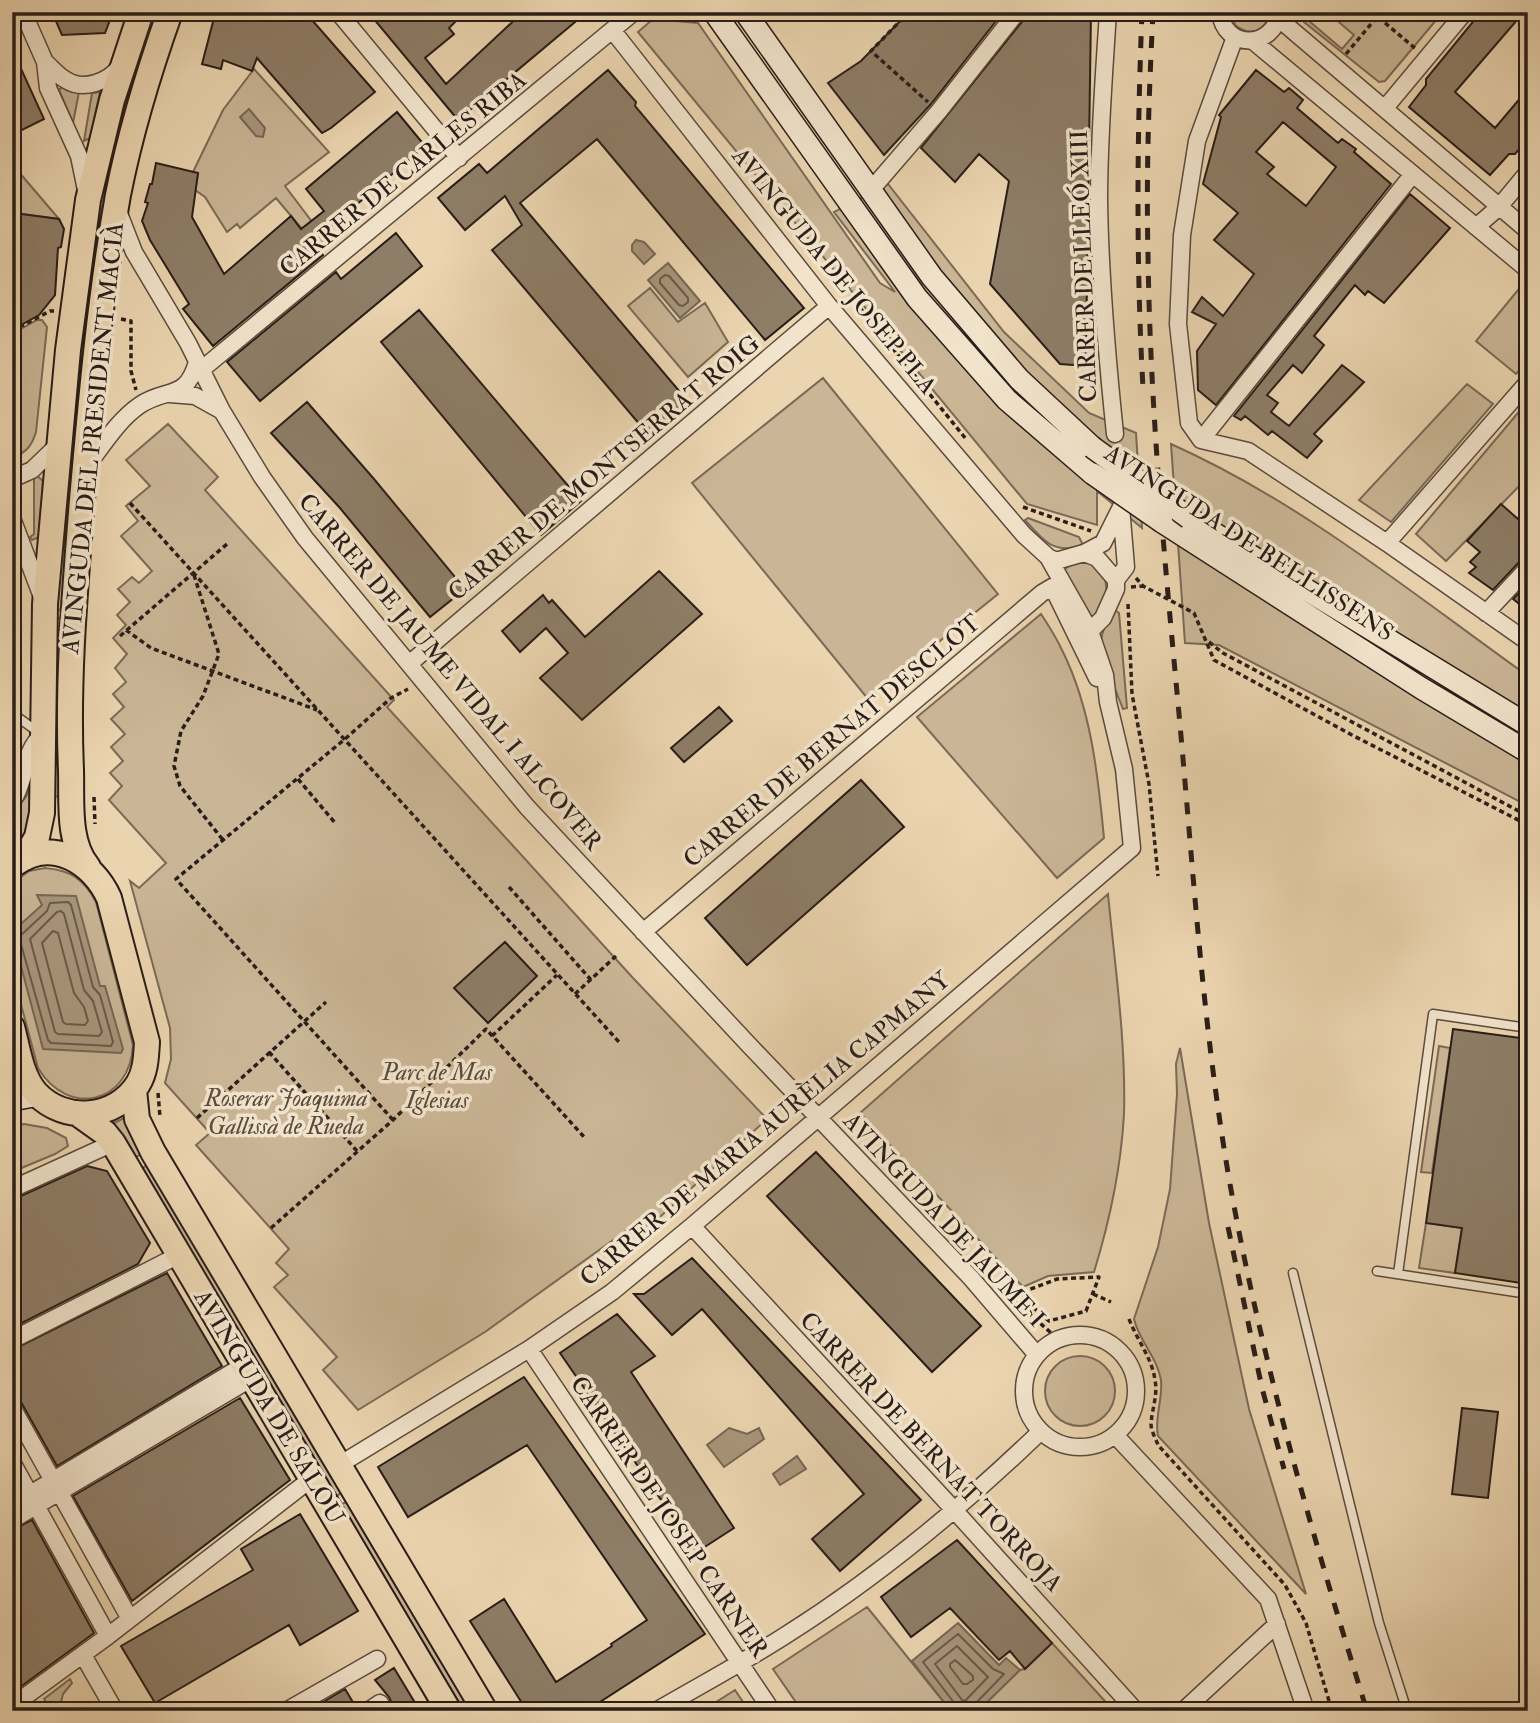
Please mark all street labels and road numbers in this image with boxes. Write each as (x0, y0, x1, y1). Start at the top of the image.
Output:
street label: CARRER DE CARLES RIBA (273, 65, 533, 283)
street label: CARRER DE LLEÓ XIII (1063, 129, 1104, 403)
street label: AVINGUDA DE JOSEP PLA (724, 140, 943, 401)
street label: AVINGUDA DEL PRESIDENT MACIÀ (54, 221, 131, 656)
street label: CARRER DE MONTSERRAT ROIG (442, 328, 766, 608)
street label: AVINGUDA DE BELLISSENS (1097, 437, 1400, 648)
street label: CARRER DE JAUME VIDAL I ALCOVER (291, 487, 609, 858)
street label: CARRER DE BERNAT DESCLOT (677, 607, 987, 875)
street label: CARRER DE MARIA AURÈLIA CAPMANY (573, 964, 957, 1293)
street label: AVINGUDA DE JAUME I (836, 1105, 1052, 1334)
street label: AVINGUDA DE SALOU (186, 1283, 351, 1530)
street label: CARRER DE BERNAT TORROJA (793, 1305, 1069, 1599)
street label: CARRER DE JOSEP CARNER (563, 1370, 775, 1664)

